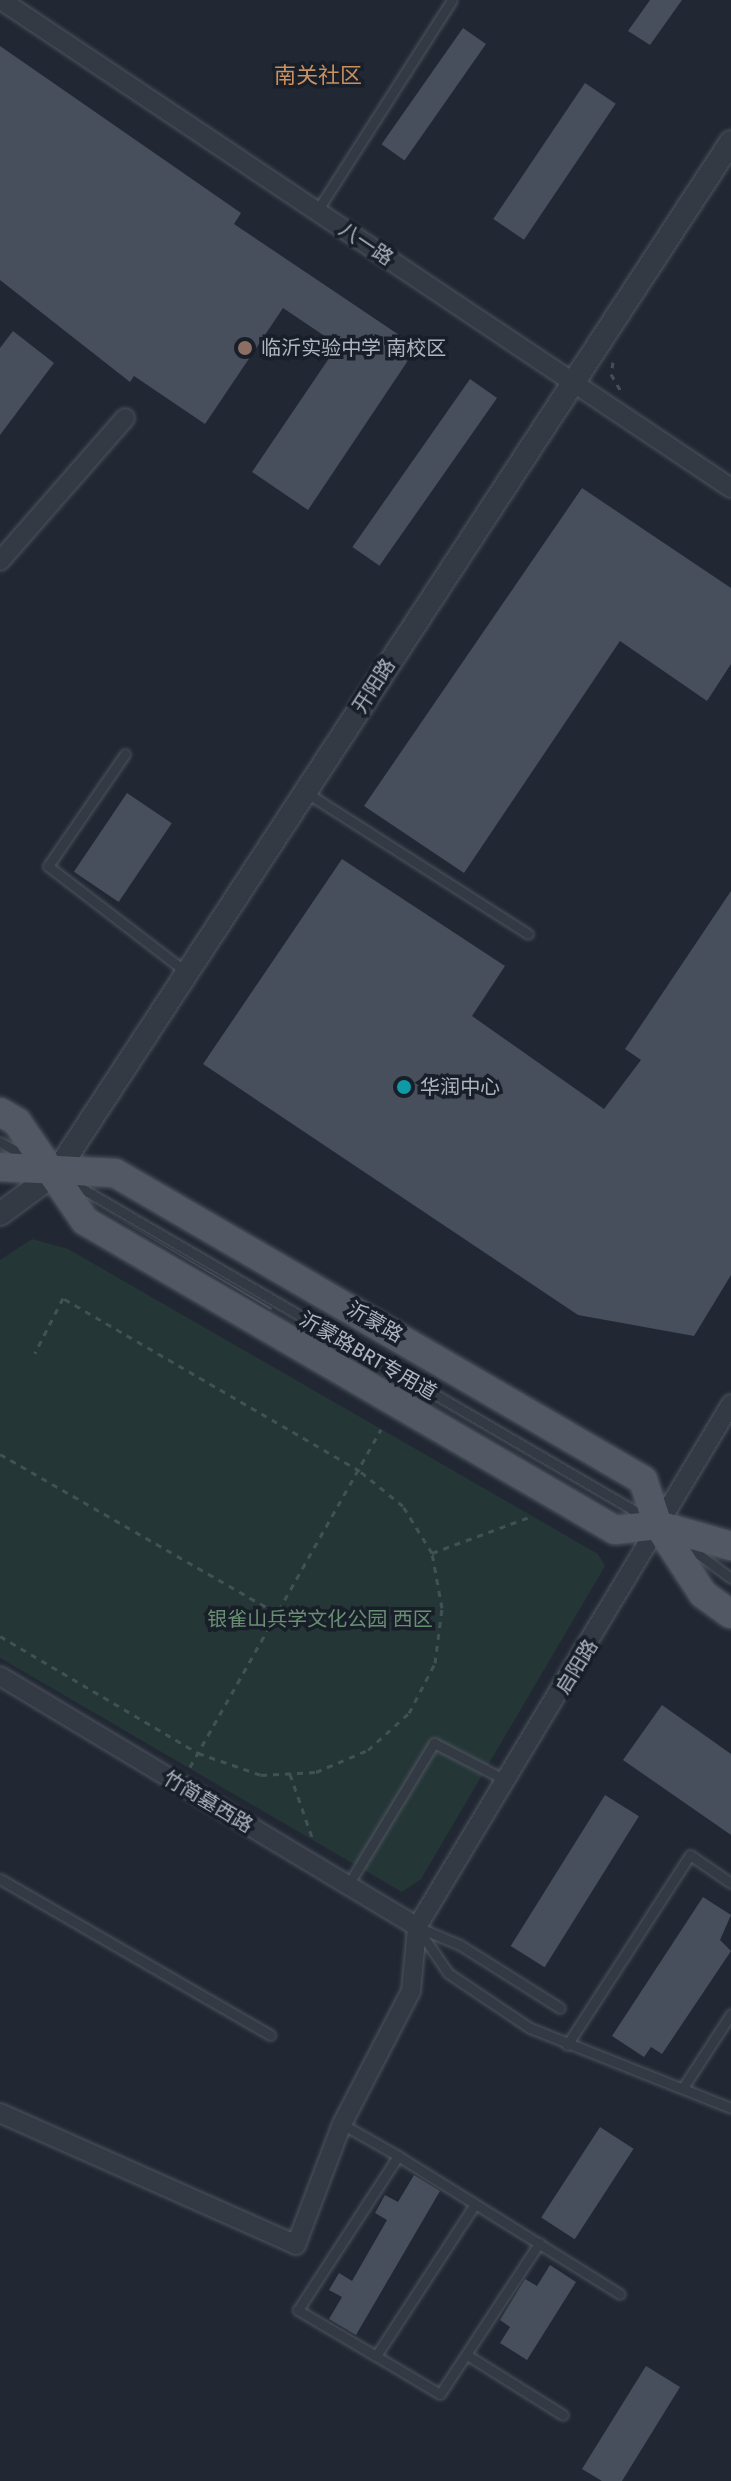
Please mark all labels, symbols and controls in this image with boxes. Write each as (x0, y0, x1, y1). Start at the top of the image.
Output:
district label: 南关社区 (274, 63, 362, 89)
street label: 八一路 (334, 217, 398, 271)
place label: 临沂实验中学 南校区 (261, 336, 446, 360)
marker: 临沂实验中学 南校区 (236, 339, 254, 357)
street label: 开阳路 (348, 654, 400, 718)
place label: 华润中心 (420, 1075, 500, 1099)
marker: 华润中心 (395, 1078, 413, 1096)
street label: 沂蒙路 (343, 1297, 407, 1347)
street label: 沂蒙路BRT专用道 (295, 1307, 441, 1405)
park label: 银雀山兵学文化公园 西区 (207, 1607, 433, 1631)
street label: 启阳路 (551, 1635, 603, 1699)
street label: 竹简墓西路 (159, 1766, 257, 1838)

